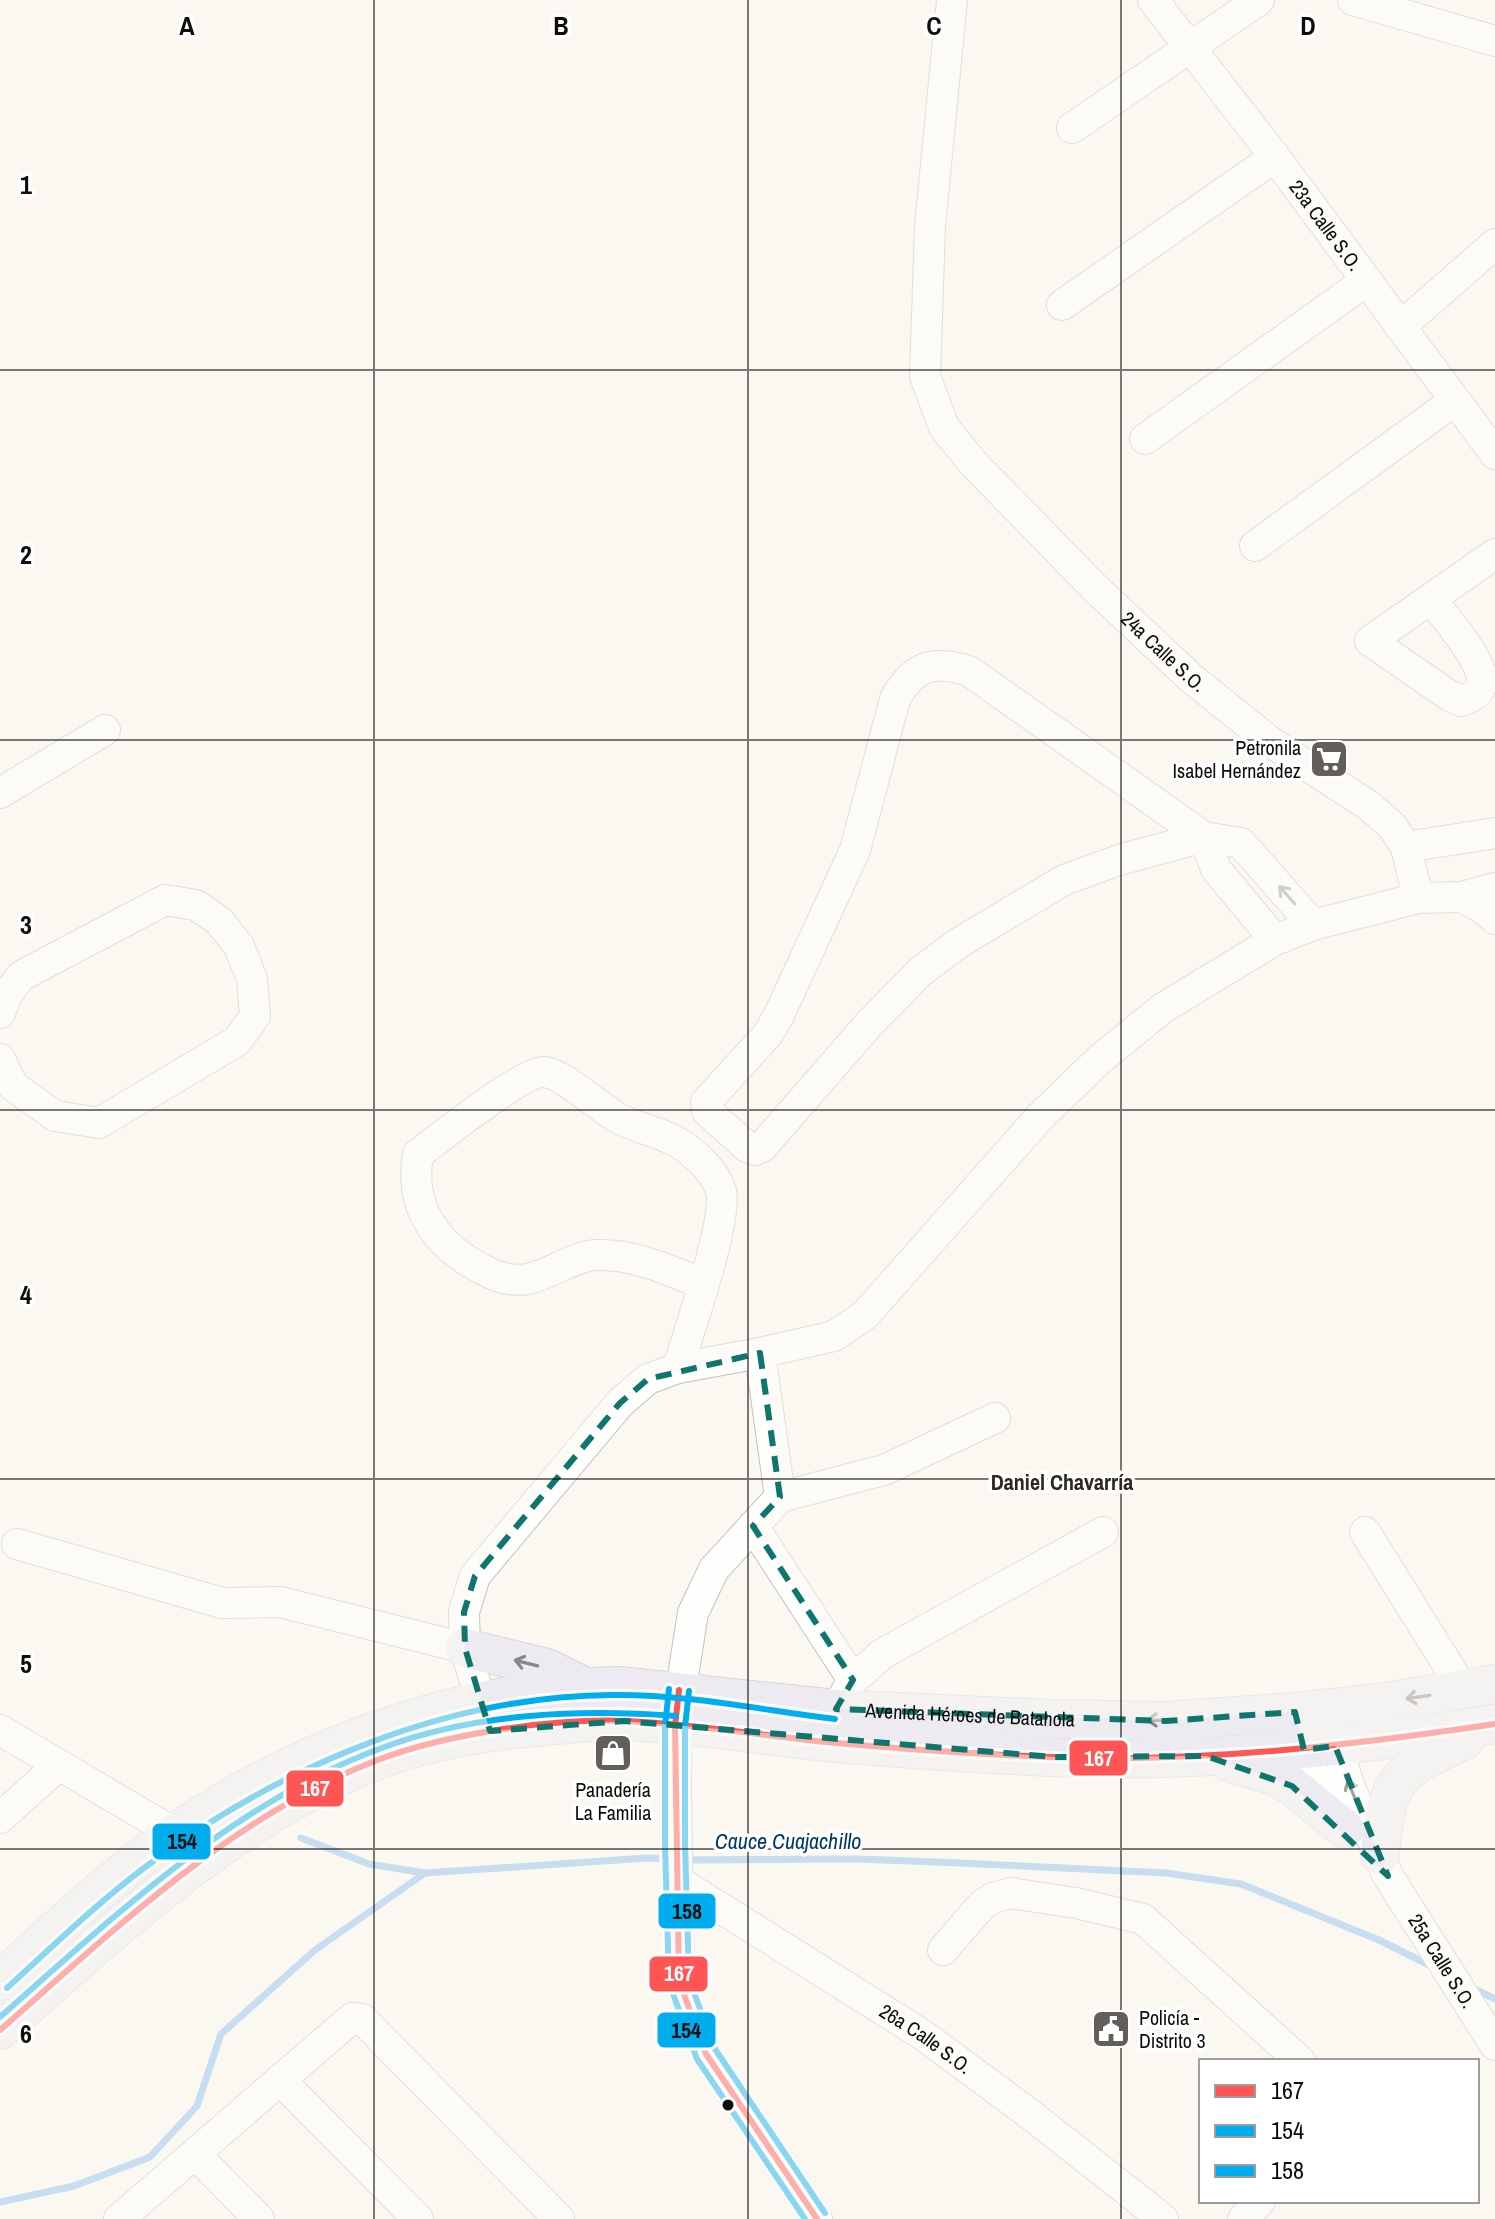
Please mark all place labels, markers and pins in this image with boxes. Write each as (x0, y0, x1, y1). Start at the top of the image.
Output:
place label: Petronila Isabel Hernández (1172, 734, 1301, 784)
supermarket icon: Petronila Isabel Hernández (1308, 738, 1350, 780)
shop icon: Panadería La Familia (592, 1732, 634, 1774)
place label: Panadería La Familia (575, 1776, 651, 1826)
place label: Policía - Distrito 3 (1139, 2004, 1206, 2054)
public building icon: Policía - Distrito 3 (1090, 2008, 1132, 2050)
unlabelled marker (720, 2097, 736, 2113)

